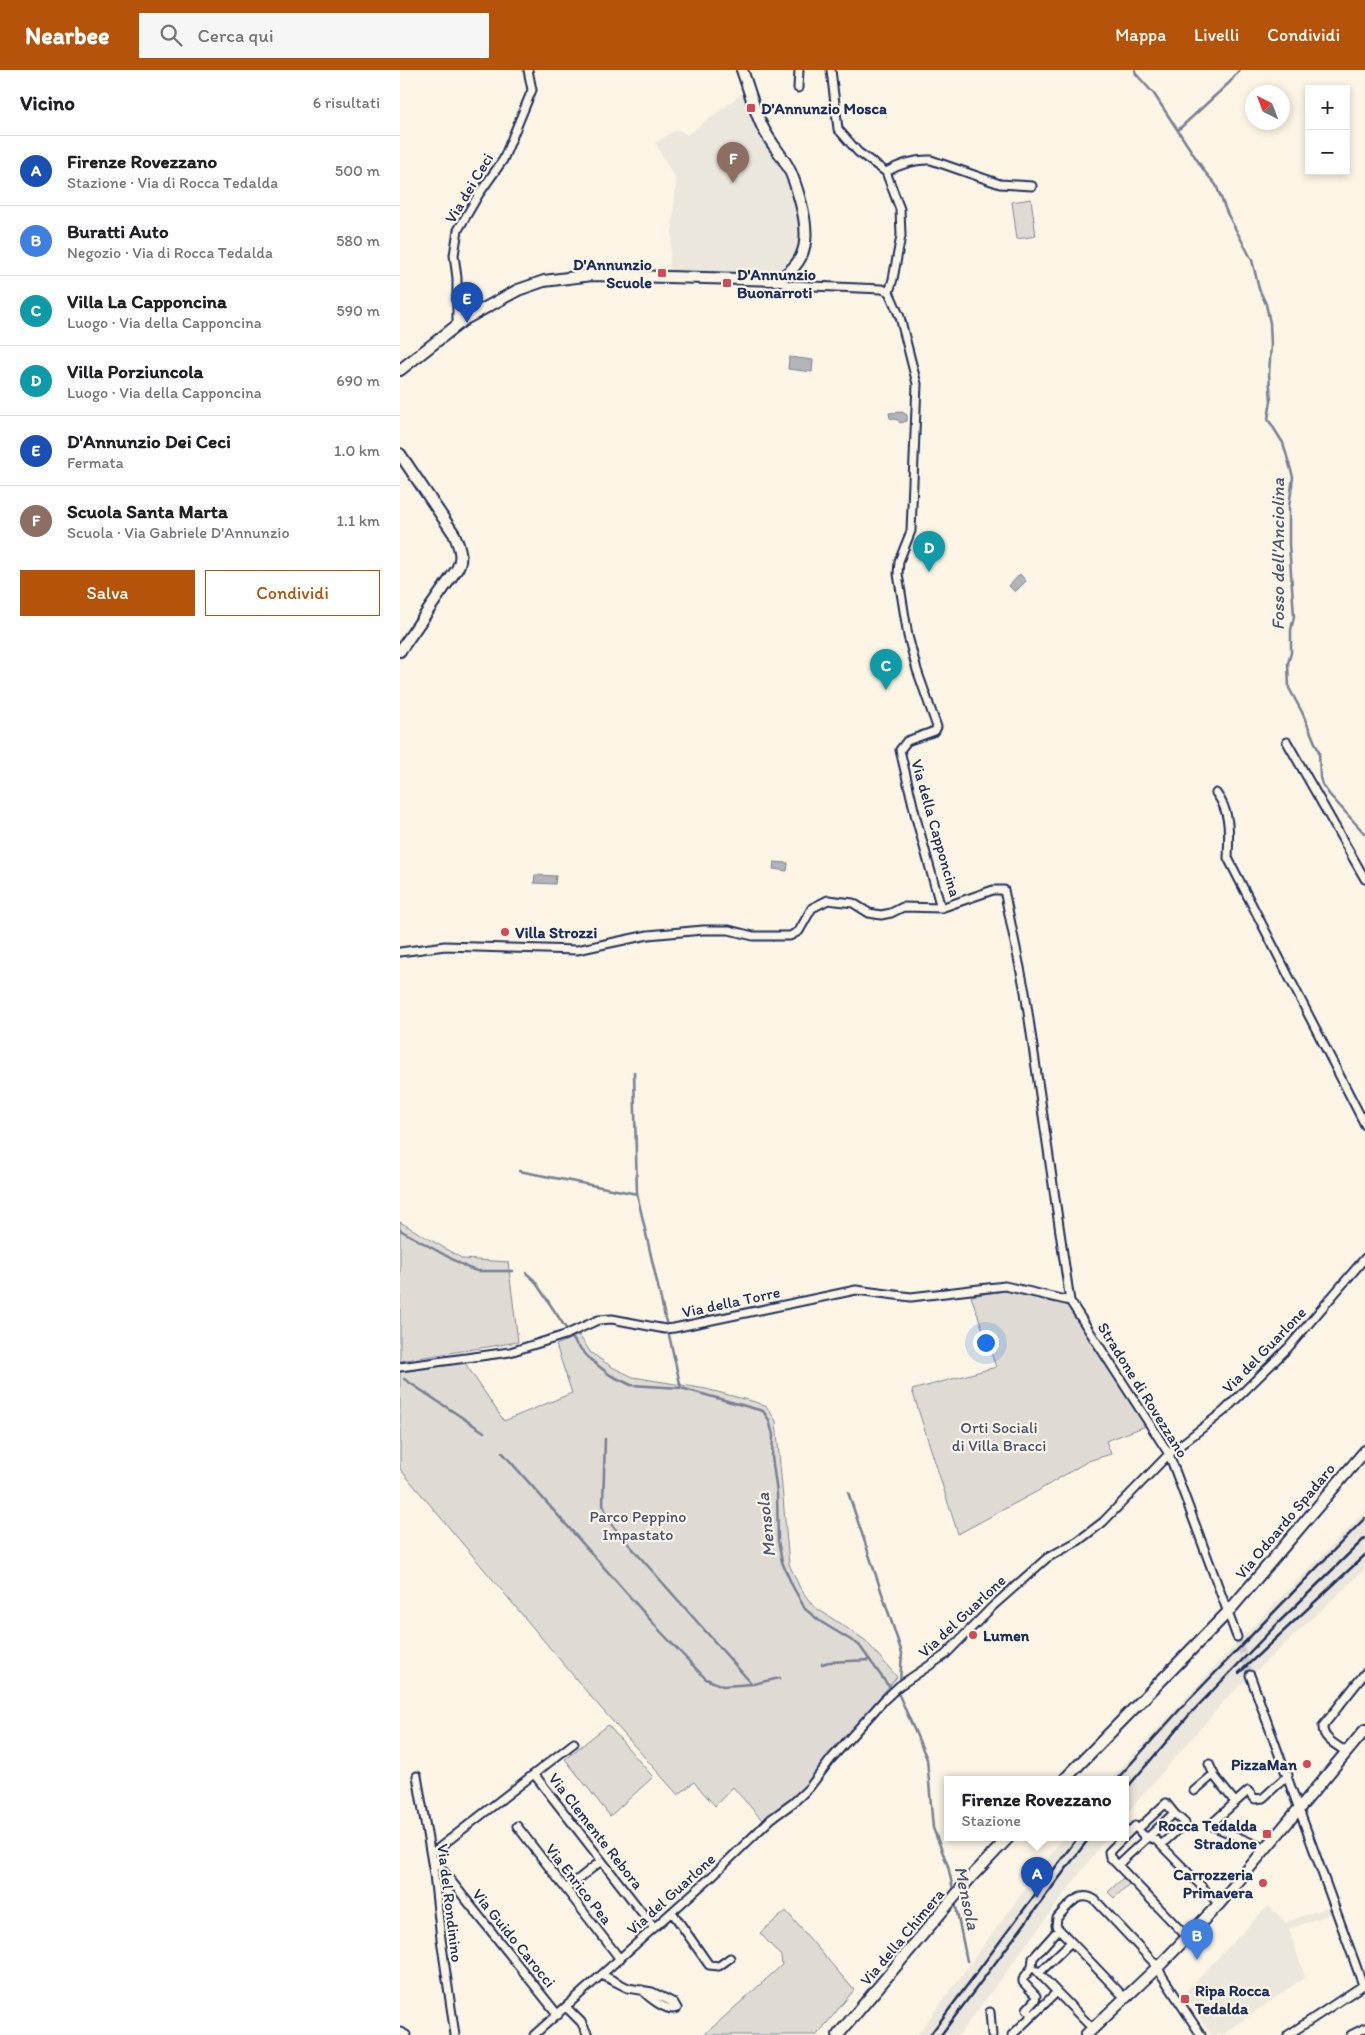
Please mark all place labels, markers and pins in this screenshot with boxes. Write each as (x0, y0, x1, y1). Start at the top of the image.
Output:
place label: D'Annunzio Mosca (761, 99, 887, 118)
marker: D'Annunzio Mosca (745, 102, 757, 114)
pin: F (717, 142, 749, 183)
place label: D'Annunzio Scuole (573, 255, 652, 292)
place label: D'Annunzio Buonarroti (737, 265, 816, 302)
marker: D'Annunzio Scuole (656, 267, 668, 279)
marker: D'Annunzio Buonarroti (721, 277, 733, 289)
pin: E (451, 282, 483, 323)
pin: D (913, 531, 945, 572)
pin: C (870, 649, 902, 690)
place label: Villa Strozzi (515, 923, 597, 942)
marker: Villa Strozzi (499, 926, 511, 938)
place label: Lumen (983, 1626, 1030, 1645)
marker: Lumen (967, 1629, 979, 1641)
place label: PizzaMan (1231, 1755, 1298, 1774)
marker: PizzaMan (1301, 1758, 1313, 1770)
place label: Rocca Tedalda Stradone (1158, 1816, 1257, 1853)
marker: Rocca Tedalda Stradone (1261, 1828, 1273, 1840)
pin: A (1021, 1857, 1053, 1898)
place label: Carrozzeria Primavera (1173, 1865, 1254, 1902)
marker: Carrozzeria Primavera (1257, 1877, 1269, 1889)
pin: B (1181, 1919, 1213, 1960)
place label: Ripa Rocca Tedalda (1194, 1981, 1271, 2018)
marker: Ripa Rocca Tedalda (1179, 1993, 1191, 2005)

